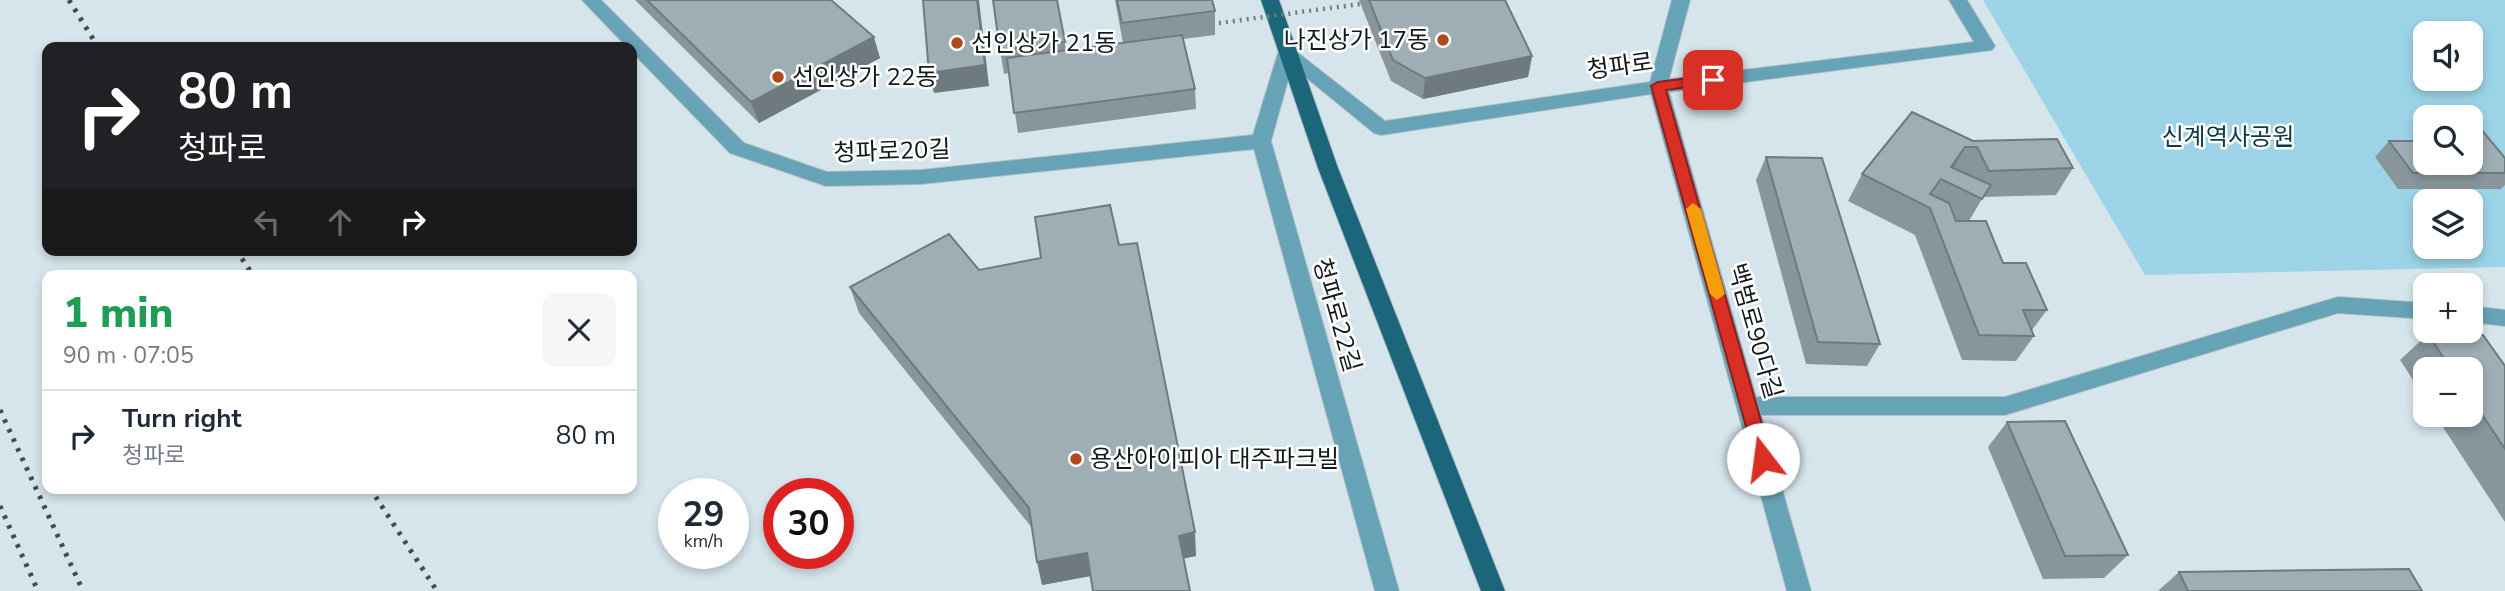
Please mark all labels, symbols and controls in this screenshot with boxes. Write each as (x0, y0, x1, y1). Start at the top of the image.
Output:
map controls (2413, 21, 2483, 427)
button: sound (2413, 21, 2483, 91)
place label: 나진상가 17동 (1284, 24, 1429, 56)
place label: 선인상가 21동 (971, 27, 1116, 59)
marker: 나진상가 17동 (1435, 32, 1451, 48)
marker: 선인상가 21동 (949, 35, 965, 51)
street label: 청파로 (1585, 46, 1655, 86)
pin (1683, 50, 1743, 110)
text: 80 m (178, 58, 293, 125)
place label: 선인상가 22동 (792, 61, 937, 93)
icon: arrive (1694, 61, 1732, 99)
marker: 선인상가 22동 (770, 69, 786, 85)
icon: right (63, 70, 154, 161)
button: search (2413, 105, 2483, 175)
park label: 신계역사공원 (2162, 121, 2294, 153)
text: 청파로 (178, 127, 266, 170)
street label: 청파로20길 (833, 133, 951, 169)
button: layers (2413, 189, 2483, 259)
icon: left (248, 203, 286, 241)
icon: ahead (321, 203, 359, 241)
icon: right (394, 203, 432, 241)
street label: 청파로22길 (1305, 254, 1369, 376)
street label: 백범로90다길 (1720, 260, 1790, 402)
button: + (2413, 273, 2483, 343)
text: 1 min (63, 285, 173, 342)
button: close (542, 293, 616, 367)
text: 90 m · 07:05 (63, 340, 194, 371)
button: − (2413, 357, 2483, 427)
text: Turn right (122, 401, 241, 436)
icon: right (63, 417, 101, 455)
text: 80 m (556, 418, 616, 453)
position arrow (1726, 422, 1800, 496)
text: 청파로 (122, 440, 185, 471)
place label: 용산아이피아 대주파크빌 (1090, 443, 1339, 475)
marker: 용산아이피아 대주파크빌 (1068, 451, 1084, 467)
speed limit sign: 30 (763, 478, 854, 569)
text: 29 (682, 491, 725, 538)
text: km/h (684, 529, 723, 553)

